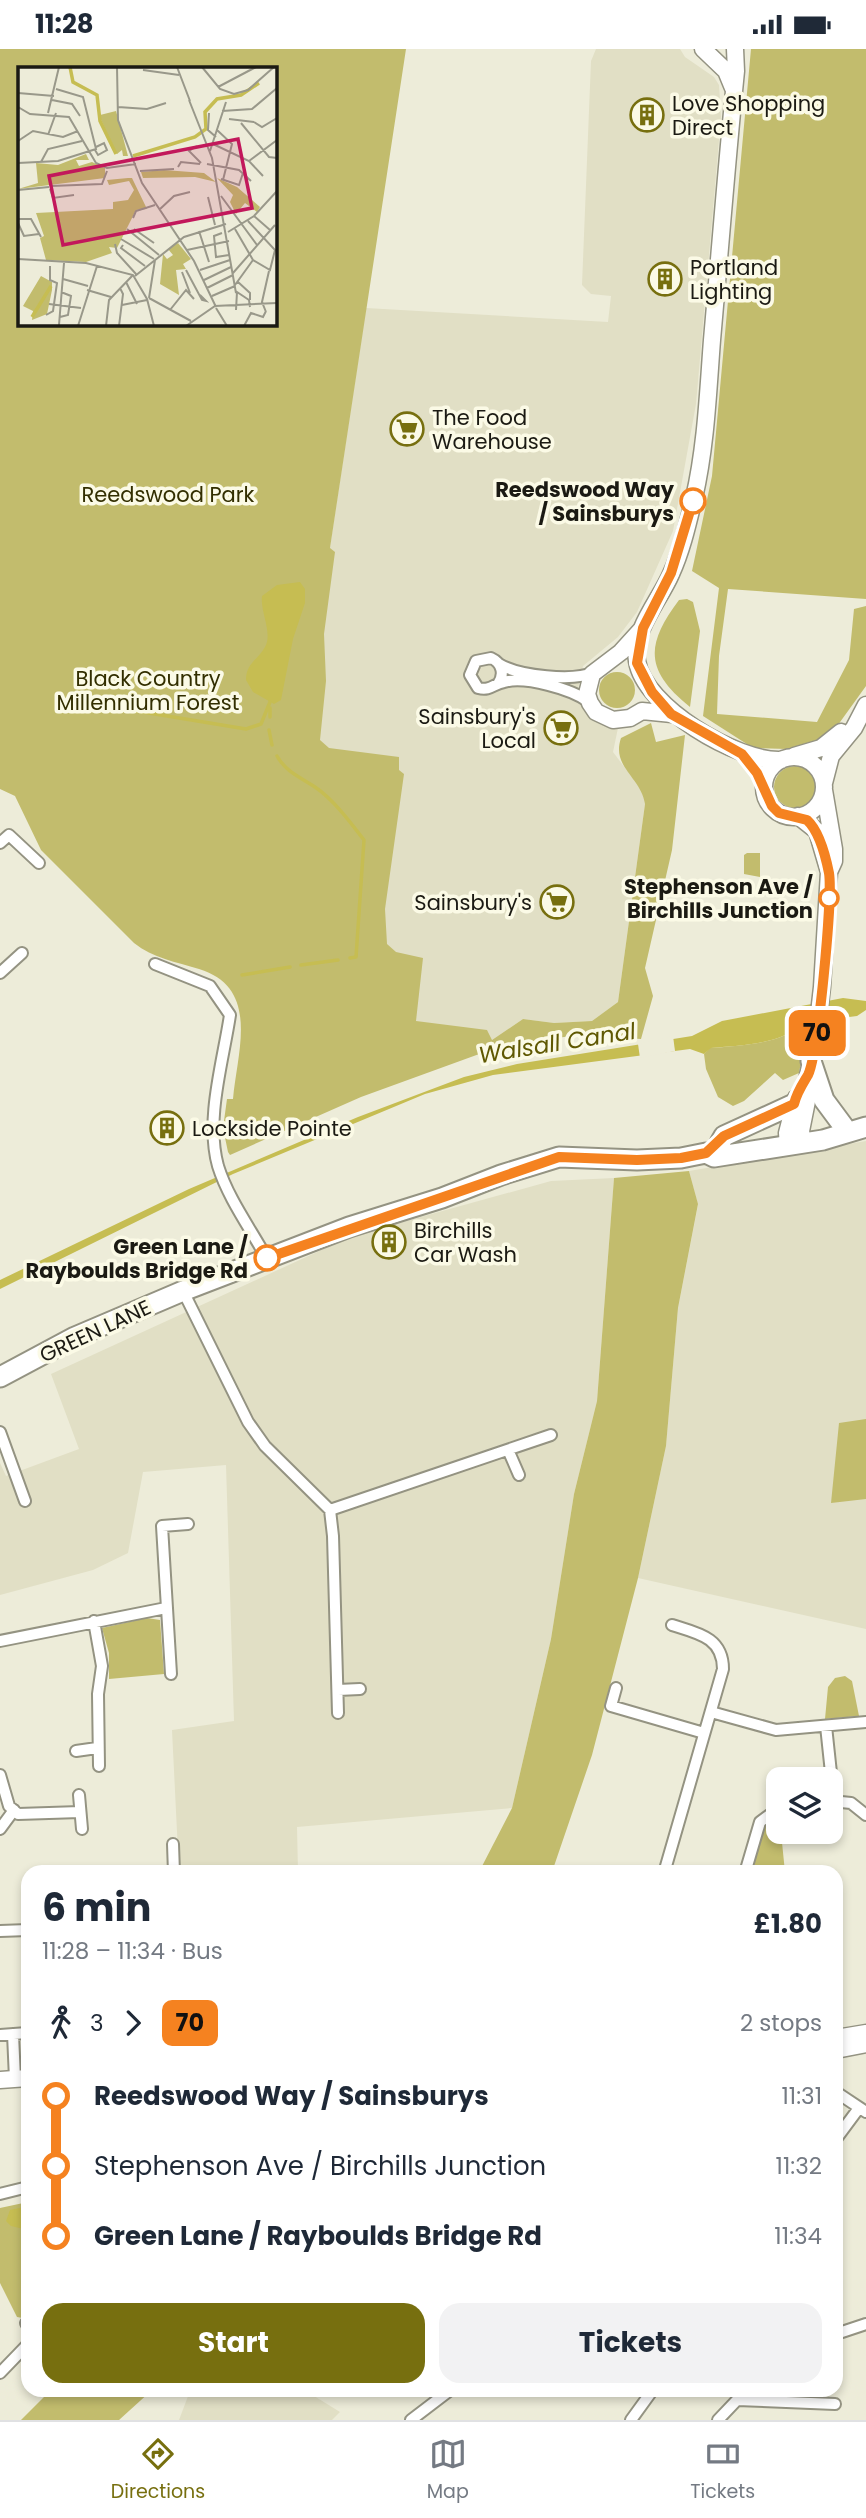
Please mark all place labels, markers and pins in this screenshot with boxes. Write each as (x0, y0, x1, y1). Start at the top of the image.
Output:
place label: Love Shopping Direct (672, 89, 825, 142)
building icon: Love Shopping Direct (628, 96, 666, 134)
place label: Portland Lighting (690, 253, 778, 306)
building icon: Portland Lighting (646, 260, 684, 298)
place label: The Food Warehouse (432, 403, 552, 456)
supermarket icon: The Food Warehouse (388, 410, 426, 448)
place label: Reedswood Way / Sainsburys (495, 475, 675, 528)
marker: Reedswood Way / Sainsburys (680, 488, 706, 514)
place label: Sainsbury's Local (418, 702, 536, 755)
supermarket icon: Sainsbury's Local (542, 709, 580, 747)
place label: Stephenson Ave / Birchills Junction (624, 872, 813, 925)
supermarket icon: Sainsbury's (538, 883, 576, 921)
place label: Sainsbury's (414, 888, 532, 917)
marker: Stephenson Ave / Birchills Junction (819, 888, 839, 908)
building icon: Lockside Pointe (148, 1109, 186, 1147)
place label: Lockside Pointe (192, 1114, 352, 1143)
place label: Birchills Car Wash (414, 1216, 517, 1269)
building icon: Birchills Car Wash (370, 1223, 408, 1261)
place label: Green Lane / Rayboulds Bridge Rd (25, 1232, 248, 1285)
marker: Green Lane / Rayboulds Bridge Rd (254, 1245, 280, 1271)

